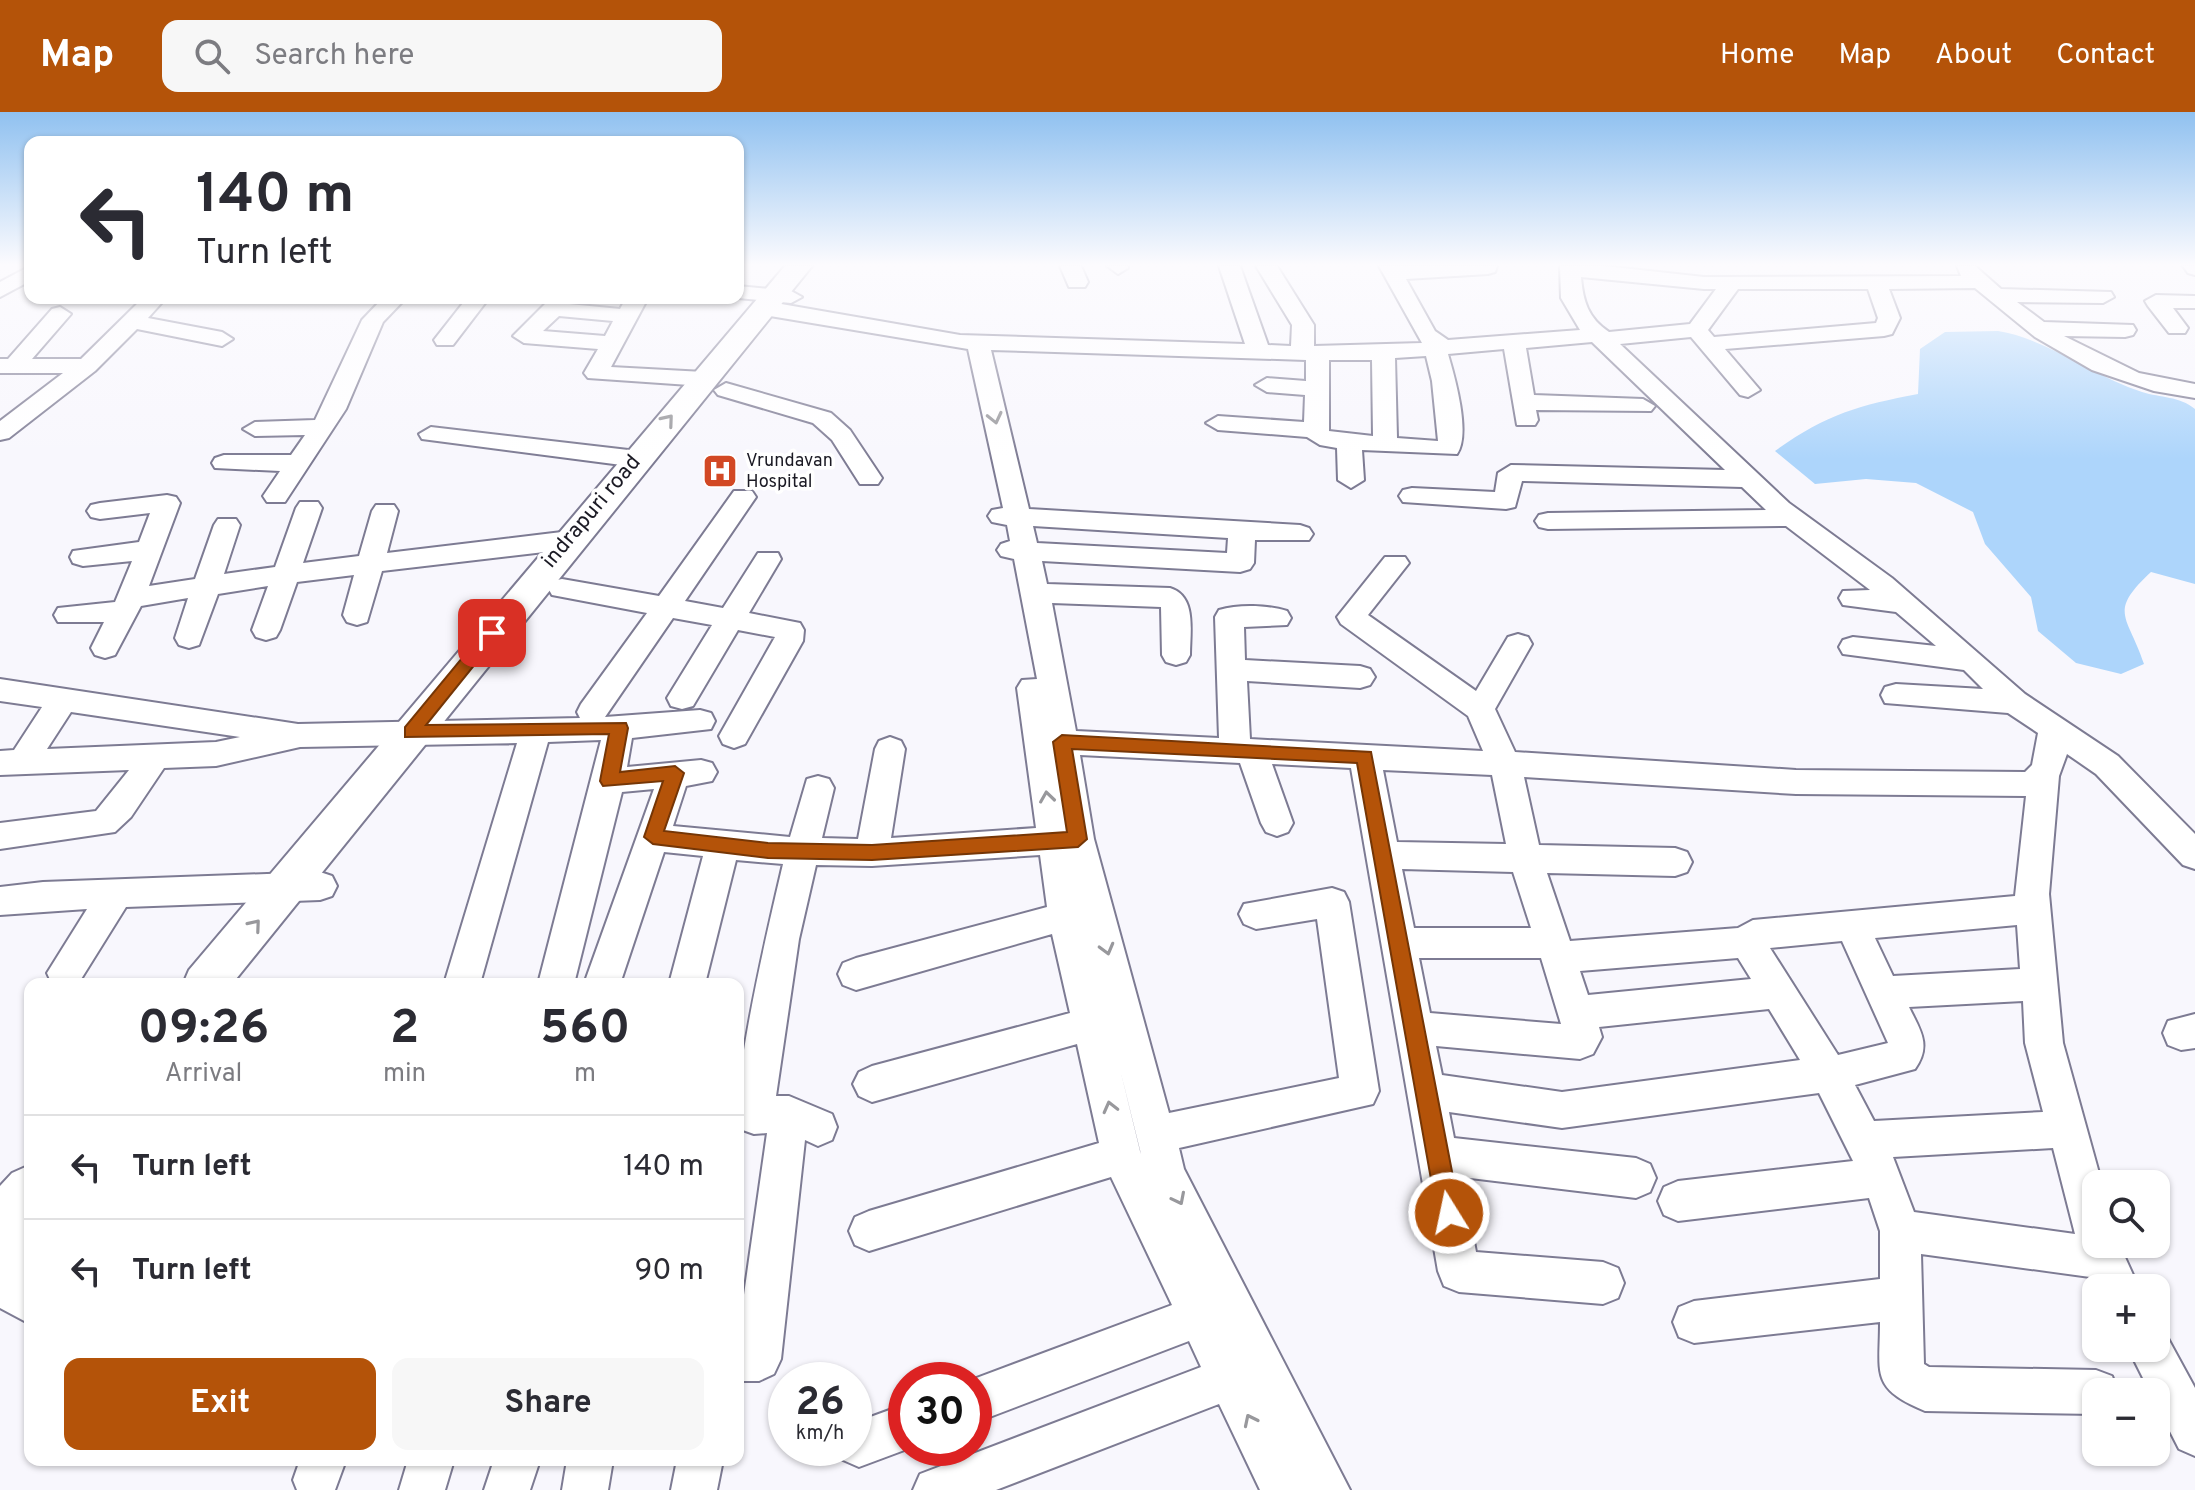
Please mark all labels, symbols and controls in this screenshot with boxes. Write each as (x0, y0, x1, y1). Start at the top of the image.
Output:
search box (162, 20, 722, 92)
text: Map (40, 32, 114, 81)
icon: search (190, 34, 234, 78)
text: Search here (254, 38, 414, 75)
text: Home (1720, 38, 1794, 74)
text: Map (1838, 38, 1891, 74)
text: About (1935, 38, 2012, 74)
text: Contact (2056, 38, 2155, 74)
text: 140 m (196, 162, 354, 232)
icon: left (64, 168, 168, 272)
text: Turn left (196, 231, 333, 277)
one-way arrow (986, 411, 1003, 425)
one-way arrow (658, 415, 673, 429)
street label: indrapuri road (537, 450, 647, 574)
place label: Vrundavan Hospital (746, 450, 833, 494)
hospital icon: Vrundavan Hospital (701, 452, 739, 490)
pin (458, 599, 526, 667)
icon: arrive (470, 611, 514, 655)
one-way arrow (1039, 791, 1056, 804)
one-way arrow (245, 919, 260, 934)
one-way arrow (1098, 942, 1115, 956)
text: 09:26 (138, 1000, 269, 1060)
text: 2 (390, 1000, 419, 1060)
text: 560 (540, 1000, 630, 1060)
text: Arrival (165, 1058, 242, 1091)
text: min (383, 1058, 426, 1091)
text: m (574, 1058, 596, 1091)
one-way arrow (1102, 1100, 1119, 1114)
icon: left (64, 1145, 108, 1189)
text: Turn left (132, 1149, 252, 1186)
text: 140 m (623, 1149, 704, 1186)
map controls (2082, 1170, 2170, 1466)
button: search (2082, 1170, 2170, 1258)
position arrow (1407, 1171, 1491, 1255)
one-way arrow (1169, 1190, 1185, 1205)
icon: left (64, 1249, 108, 1293)
text: Turn left (132, 1253, 252, 1290)
text: 90 m (635, 1253, 704, 1290)
button: + (2082, 1274, 2170, 1362)
button: Exit (64, 1358, 376, 1450)
button: Share (392, 1358, 704, 1450)
speed limit sign: 30 (888, 1362, 992, 1466)
button: − (2082, 1378, 2170, 1466)
text: 26 (795, 1379, 845, 1429)
one-way arrow (1244, 1414, 1260, 1428)
text: km/h (796, 1421, 844, 1447)

